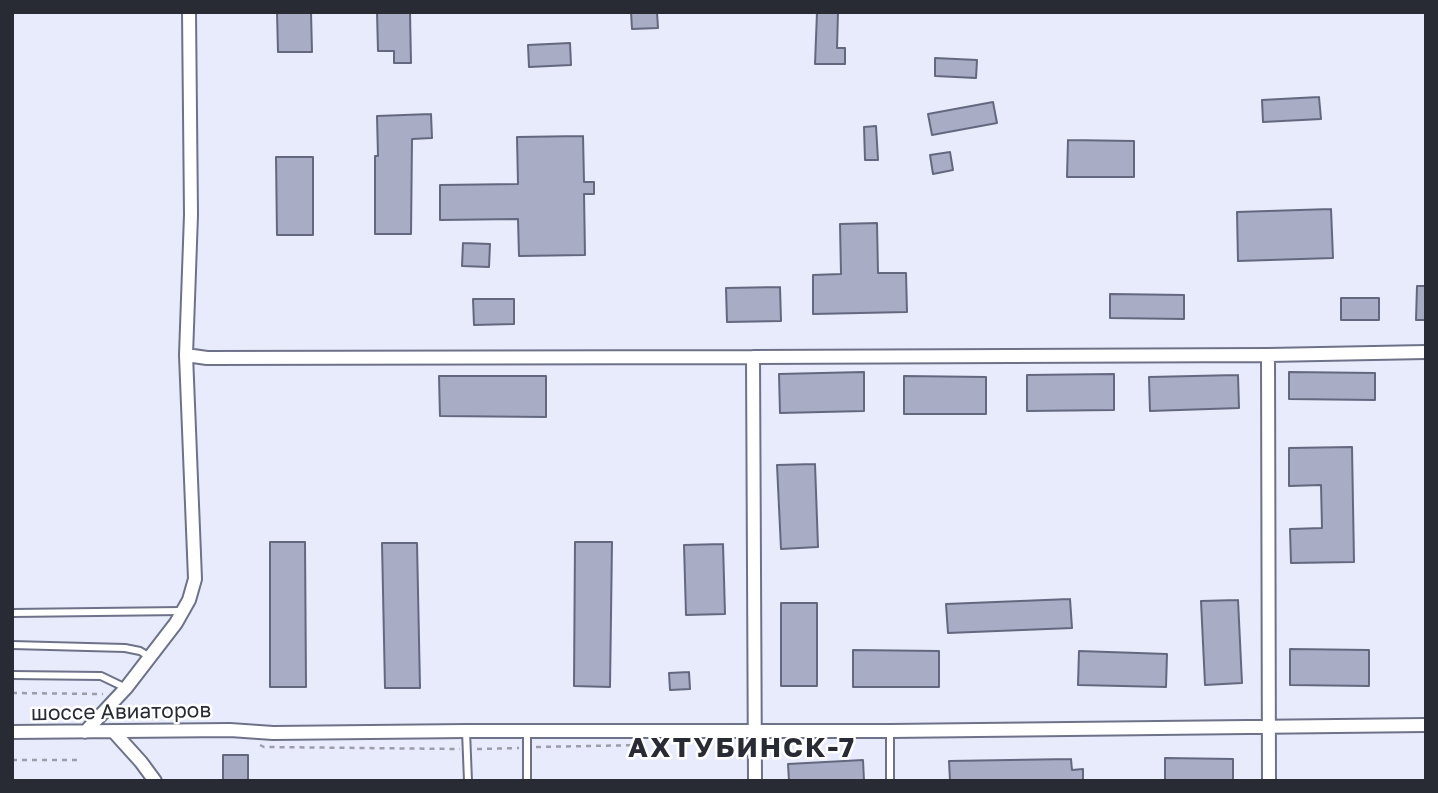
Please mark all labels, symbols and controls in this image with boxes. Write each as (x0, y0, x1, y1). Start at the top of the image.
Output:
street label: шоссе Авиаторов (31, 698, 211, 726)
district label: АХТУБИНСК-7 (629, 731, 855, 765)

